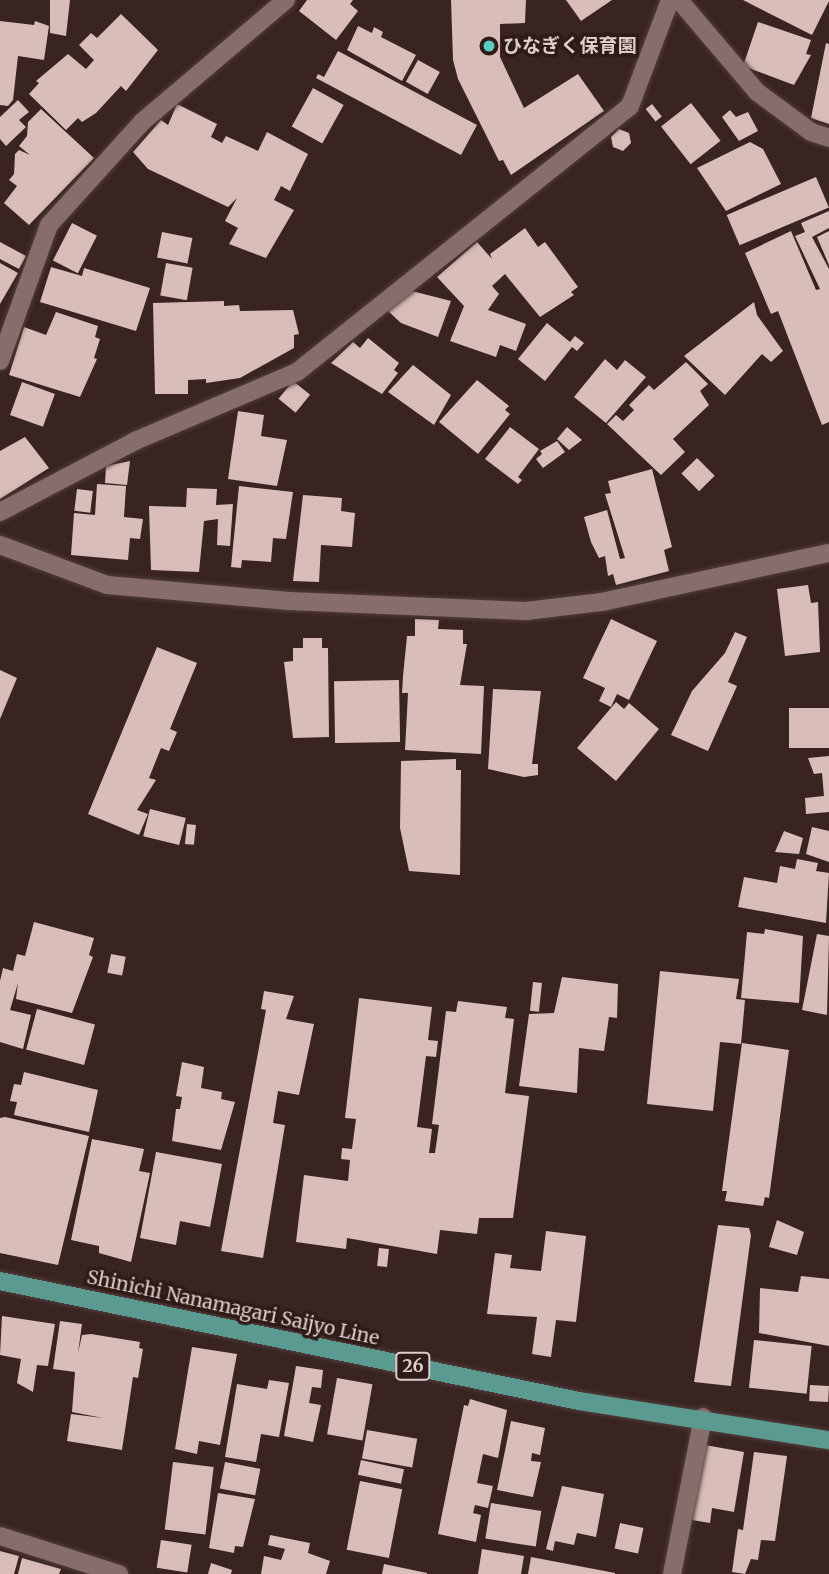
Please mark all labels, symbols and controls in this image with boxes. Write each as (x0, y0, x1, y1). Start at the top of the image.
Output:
place label: ひなぎく保育園 (503, 35, 636, 57)
marker: ひなぎく保育園 (481, 38, 497, 54)
street label: Shinichi Nanamagari Saijyo Line (85, 1266, 381, 1350)
road number: 26 (394, 1352, 432, 1380)

